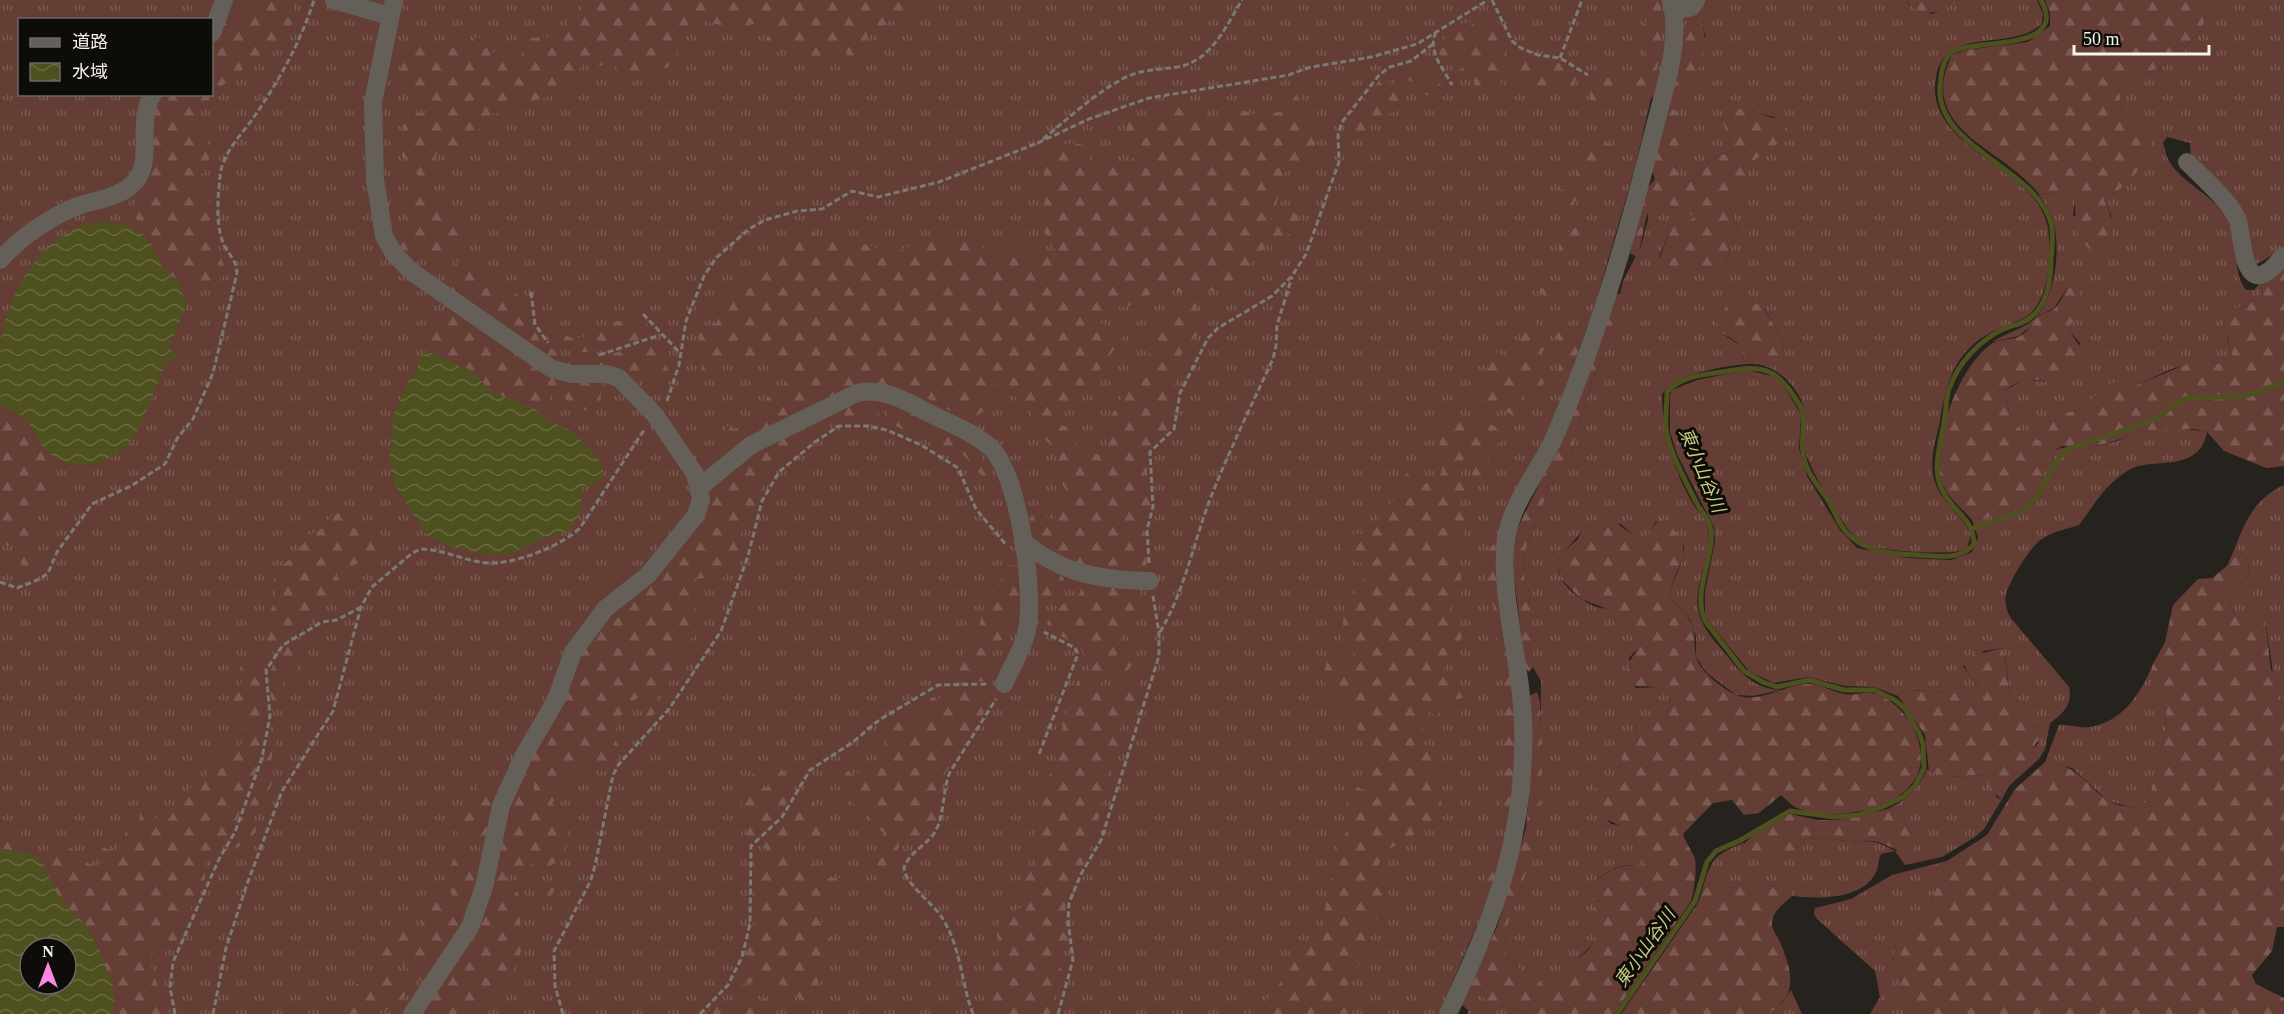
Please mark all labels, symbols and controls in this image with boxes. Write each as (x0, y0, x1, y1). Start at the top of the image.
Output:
legend (18, 18, 213, 96)
scale bar (2074, 18, 2209, 56)
text: 50 m (2083, 29, 2120, 49)
text: 道路 (72, 32, 108, 52)
text: 水域 (72, 62, 108, 82)
water label: 東小山谷川 (1675, 425, 1730, 517)
water label: 東小山谷川 (1611, 904, 1680, 991)
north arrow (18, 936, 78, 996)
text: N (42, 943, 54, 960)

